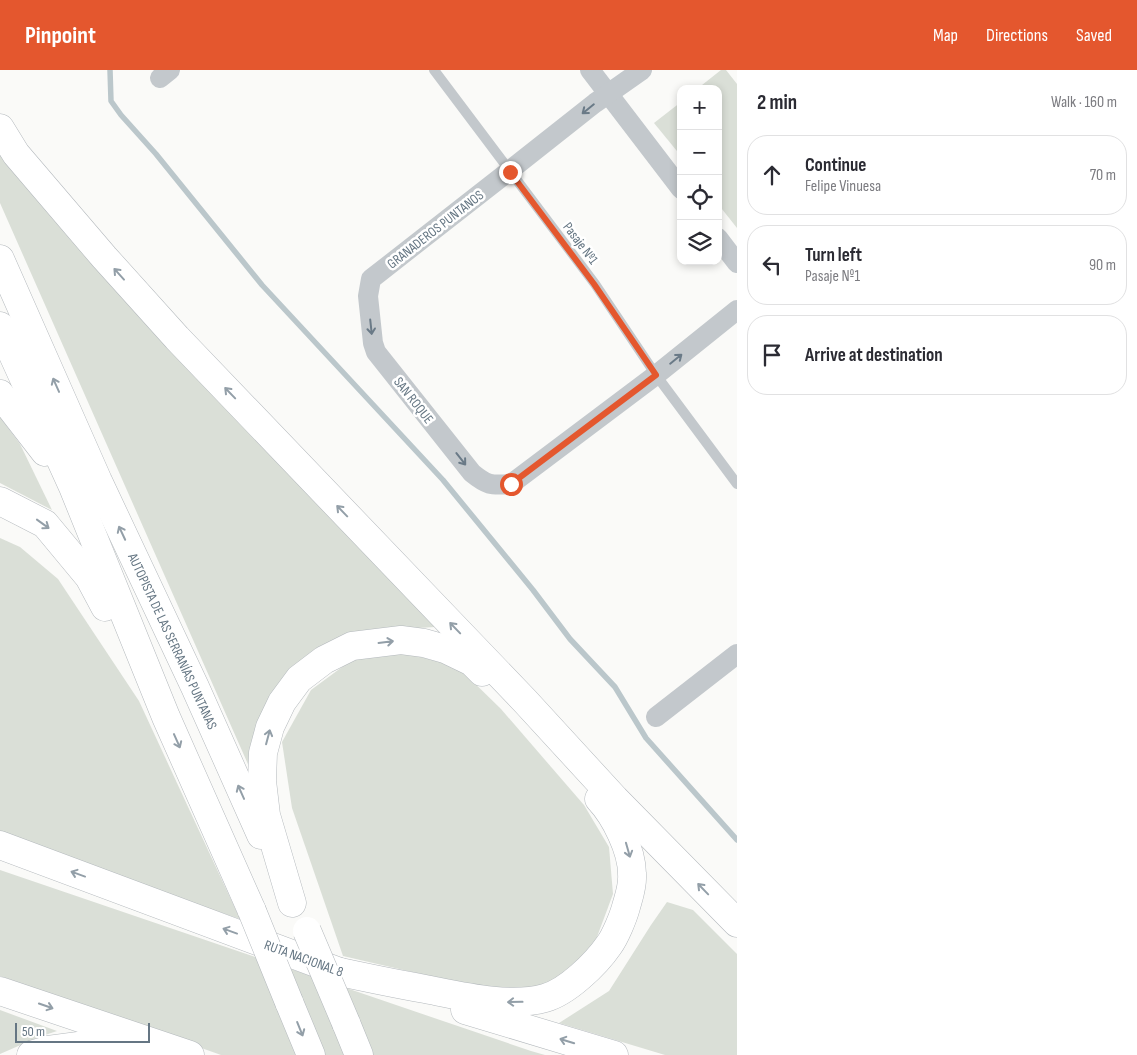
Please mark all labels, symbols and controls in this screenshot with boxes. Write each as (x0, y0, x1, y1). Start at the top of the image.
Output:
text: Pinpoint (25, 21, 96, 50)
text: Map (933, 25, 958, 46)
text: Directions (986, 25, 1048, 46)
text: Saved (1076, 25, 1112, 46)
map controls (677, 85, 722, 265)
button: + (677, 85, 722, 130)
text: 2 min (757, 90, 797, 115)
text: Walk · 160 m (1051, 93, 1117, 112)
one-way arrow (582, 103, 595, 114)
button: − (677, 130, 722, 175)
text: Continue (805, 154, 866, 177)
route end (499, 161, 522, 184)
icon: ahead (758, 161, 786, 189)
text: 70 m (1090, 166, 1116, 185)
button: locate (677, 175, 722, 220)
text: Felipe Vinuesa (805, 177, 881, 196)
street label: GRANADEROS PUNTANOS (384, 186, 487, 272)
street label: Pasaje Nº1 (559, 219, 602, 268)
button: layers (677, 220, 722, 265)
text: Turn left (805, 244, 862, 267)
icon: left (758, 251, 786, 279)
text: 90 m (1089, 256, 1116, 275)
text: Pasaje Nº1 (805, 267, 860, 286)
one-way arrow (113, 268, 125, 281)
one-way arrow (366, 319, 376, 335)
icon: arrive (758, 341, 786, 369)
text: Arrive at destination (805, 344, 943, 367)
one-way arrow (669, 354, 682, 365)
street label: SAN ROQUE (390, 374, 437, 427)
one-way arrow (50, 378, 60, 393)
one-way arrow (224, 387, 236, 400)
one-way arrow (455, 452, 466, 465)
route start (500, 473, 523, 496)
one-way arrow (336, 504, 348, 517)
one-way arrow (36, 519, 50, 529)
one-way arrow (117, 526, 127, 541)
street label: AUTOPISTA DE LAS SERRANÍAS PUNTANAS (124, 549, 221, 732)
one-way arrow (449, 621, 461, 634)
one-way arrow (377, 637, 393, 647)
one-way arrow (263, 729, 273, 745)
one-way arrow (172, 733, 182, 748)
one-way arrow (236, 785, 246, 800)
one-way arrow (623, 842, 633, 858)
one-way arrow (70, 869, 86, 878)
one-way arrow (697, 882, 709, 895)
one-way arrow (223, 926, 238, 935)
street label: RUTA NACIONAL 8 (262, 936, 346, 981)
one-way arrow (507, 997, 523, 1006)
one-way arrow (38, 1002, 53, 1011)
scale bar (15, 1020, 150, 1043)
one-way arrow (296, 1021, 305, 1036)
text: 50 m (22, 1023, 45, 1040)
one-way arrow (560, 1035, 576, 1045)

